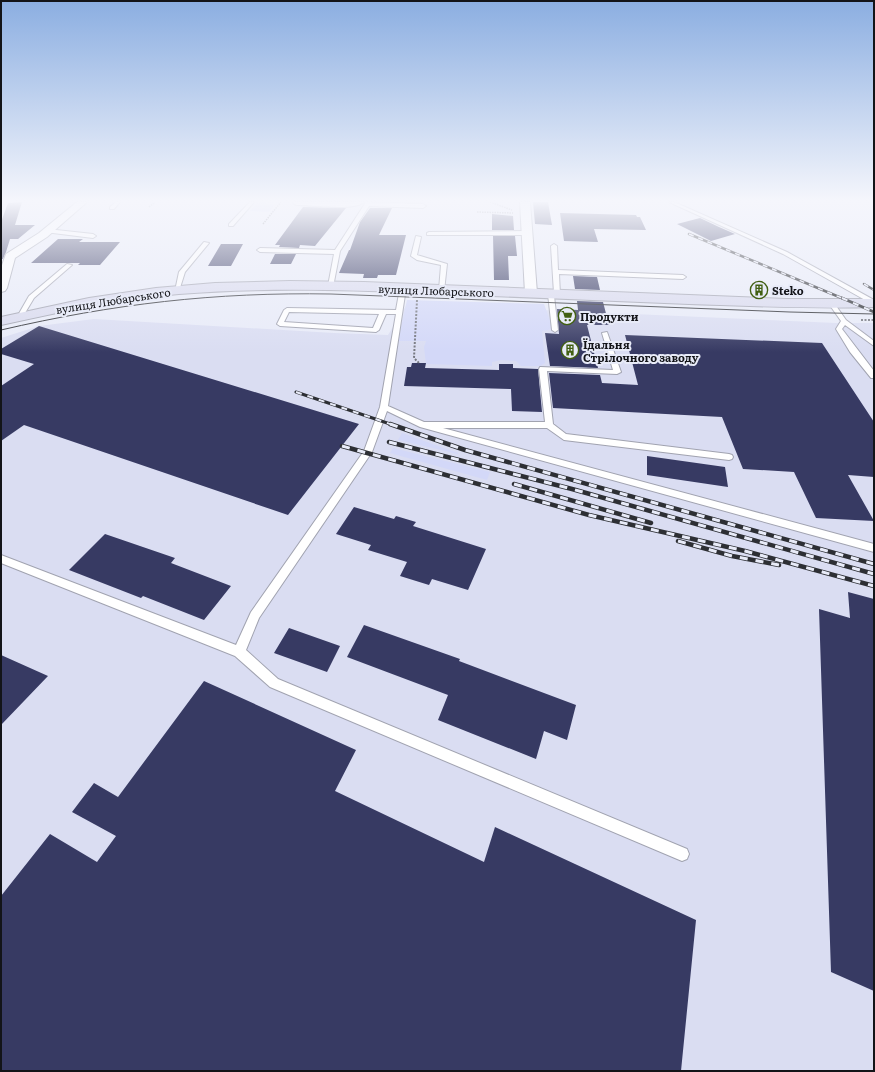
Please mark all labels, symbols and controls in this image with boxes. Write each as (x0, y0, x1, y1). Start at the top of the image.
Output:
street label: вулиця Любарського (378, 280, 494, 300)
building icon: Steko (749, 280, 769, 300)
place label: Steko (772, 282, 804, 298)
street label: вулиця Любарського (55, 283, 171, 317)
supermarket icon: Продукти (557, 306, 577, 326)
place label: Продукти (580, 308, 639, 324)
place label: Їдальня Стрілочного заводу (583, 336, 699, 365)
building icon: Їдальня Стрілочного заводу (560, 340, 580, 360)

